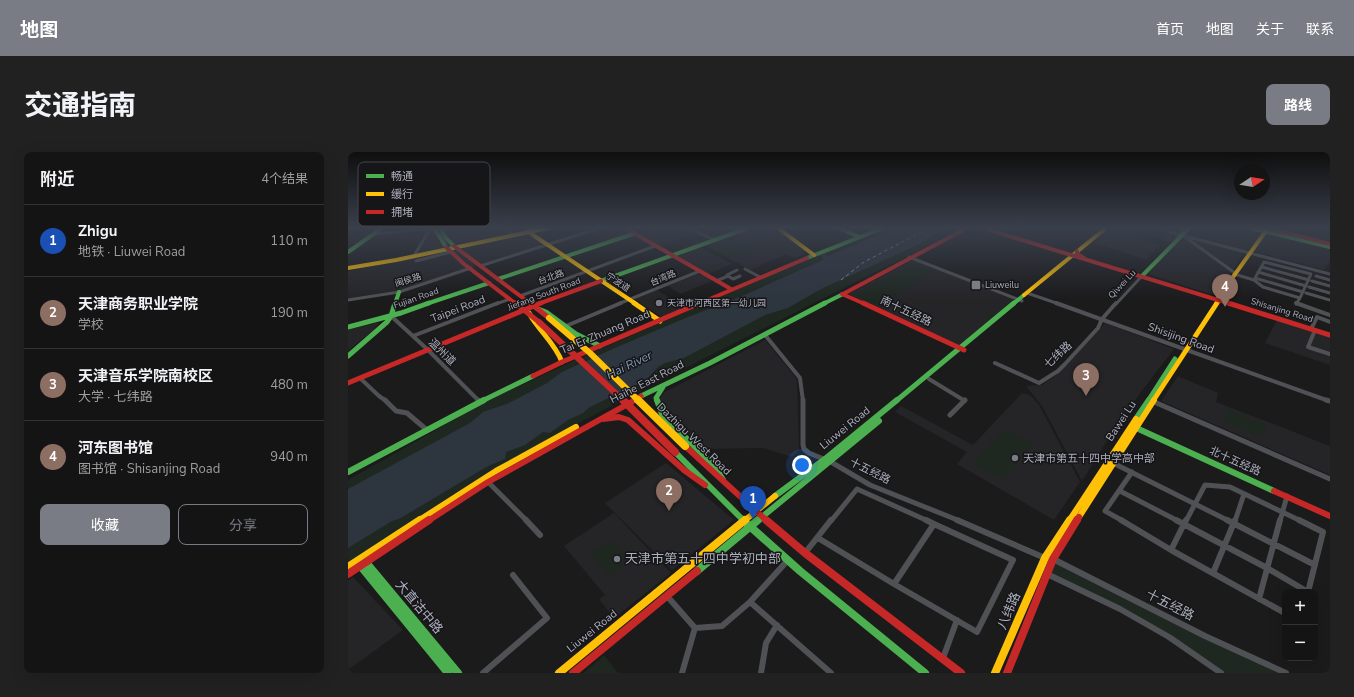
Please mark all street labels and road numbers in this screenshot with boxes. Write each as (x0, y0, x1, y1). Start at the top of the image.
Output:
street label: 台北路 (536, 267, 566, 287)
street label: 台湾路 (648, 267, 678, 289)
street label: Qiwei Lu (1105, 267, 1139, 301)
street label: 宁波道 (603, 269, 633, 295)
street label: 闽侯路 (393, 270, 423, 290)
street label: Jiefang South Road (505, 275, 582, 314)
street label: Fujian Road (392, 285, 440, 311)
street label: Taipei Road (429, 292, 487, 326)
street label: 南十五经路 (878, 293, 934, 329)
street label: Shisanjing Road (1249, 295, 1315, 325)
street label: Tai Er Zhuang Road (558, 306, 652, 358)
street label: Shisijing Road (1146, 319, 1216, 357)
street label: 温州道 (425, 335, 459, 369)
street label: 七纬路 (1041, 338, 1075, 372)
street label: Haihe East Road (607, 357, 687, 407)
street label: Bawei Lu (1102, 398, 1140, 444)
street label: Dazhigu West Road (653, 400, 735, 478)
street label: Liuwei Road (817, 403, 873, 453)
street label: 北十五经路 (1207, 443, 1263, 479)
street label: 十五经路 (847, 454, 893, 488)
street label: 大直沽中路 (391, 576, 447, 638)
street label: 十五经路 (1143, 585, 1197, 625)
street label: 八纬路 (993, 590, 1025, 632)
street label: Liuwei Road (564, 606, 620, 656)

